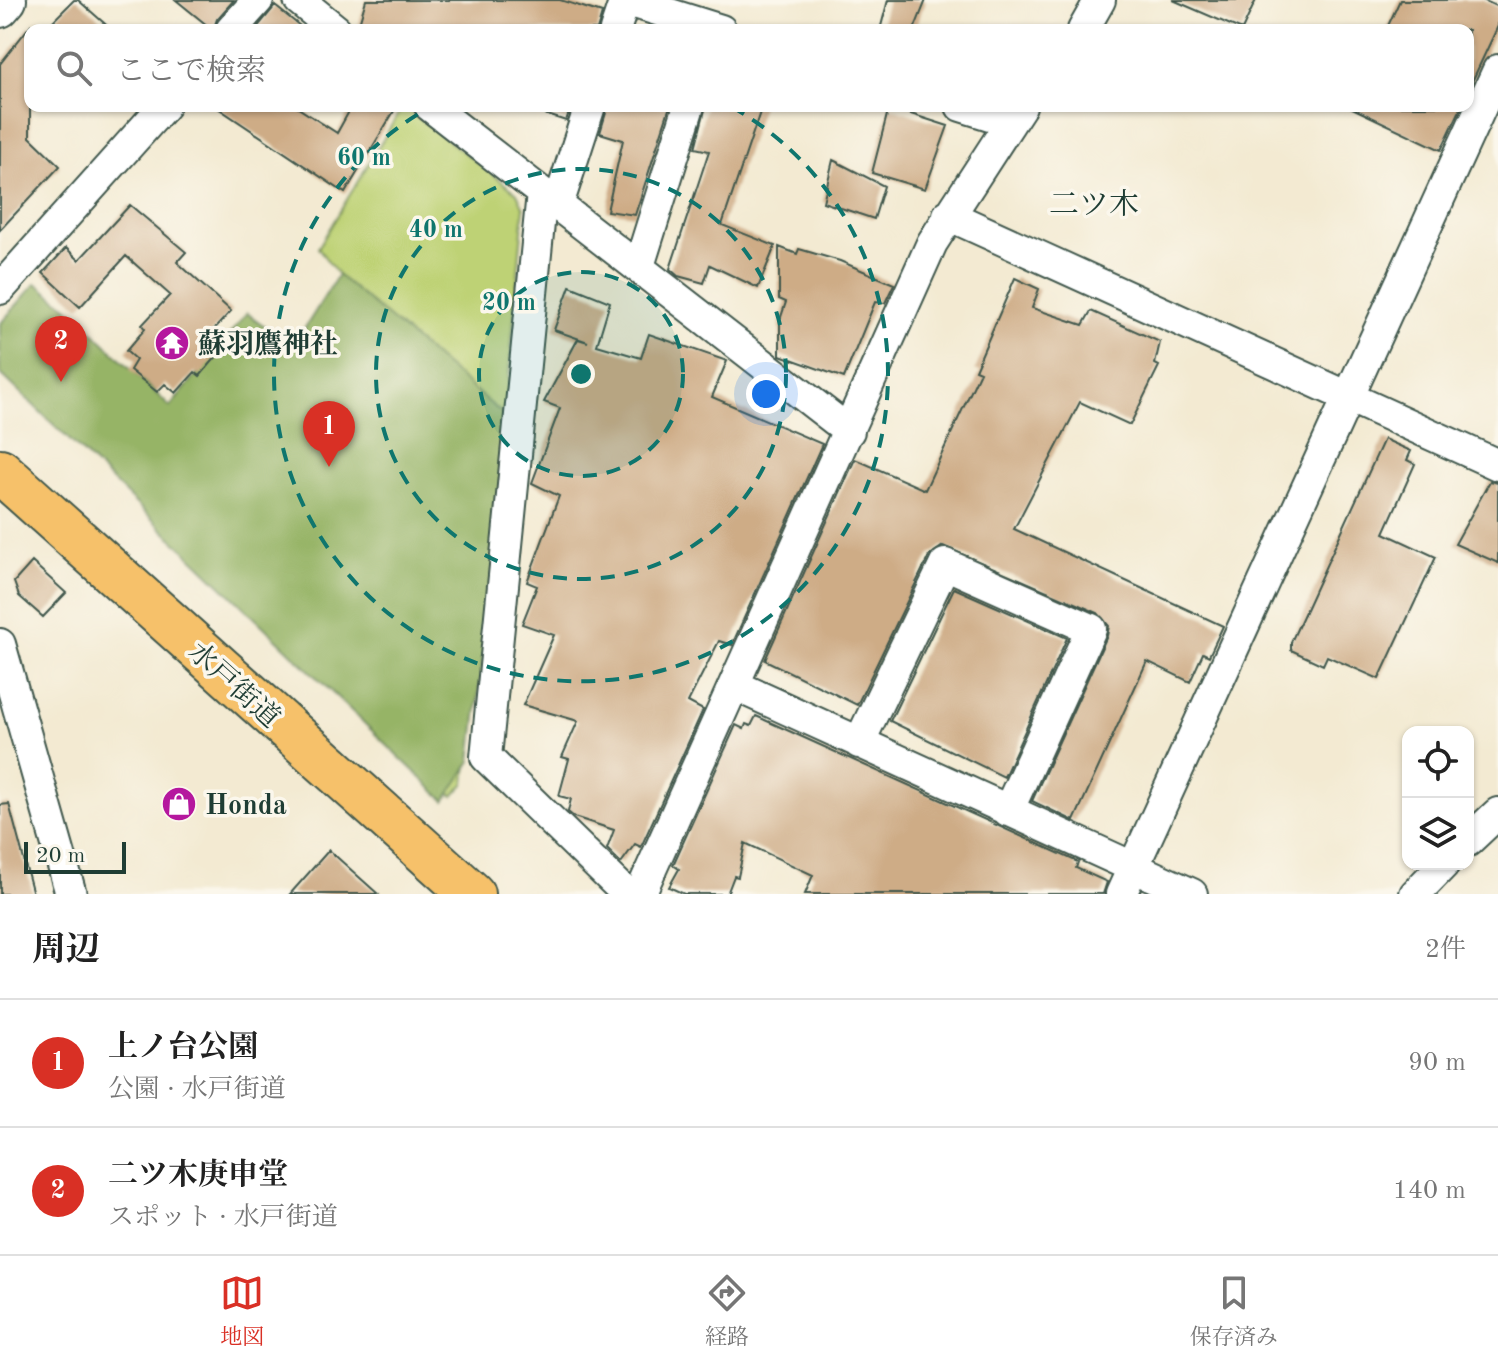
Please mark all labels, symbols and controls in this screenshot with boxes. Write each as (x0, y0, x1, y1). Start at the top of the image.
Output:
search box (24, 24, 1474, 112)
icon: search (52, 46, 96, 90)
text: ここで検索 (116, 57, 266, 87)
text: 60 m (337, 147, 391, 171)
district label: 二ツ木 (1049, 188, 1139, 221)
text: 40 m (409, 219, 463, 243)
text: 20 m (482, 292, 536, 316)
pin: 2 (35, 316, 87, 382)
temple icon: 蘇羽鷹神社 (153, 324, 191, 362)
place label: 蘇羽鷹神社 (198, 329, 338, 360)
centre of rings (567, 360, 595, 388)
your location (746, 374, 786, 414)
pin: 1 (303, 401, 355, 467)
street label: 水戸街道 (182, 636, 286, 734)
map controls (1402, 726, 1474, 870)
button: locate (1402, 726, 1474, 798)
shop icon: Honda (160, 785, 198, 823)
place label: Honda (205, 793, 287, 821)
button: layers (1402, 798, 1474, 870)
scale bar (24, 838, 126, 874)
text: 20 m (36, 845, 85, 867)
text: 周辺 (32, 934, 100, 968)
text: 2件 (1425, 937, 1466, 963)
text: 上ノ台公園 (108, 1033, 258, 1063)
text: 1 (50, 1050, 66, 1076)
text: 90 m (1408, 1050, 1466, 1076)
text: 公園 · 水戸街道 (108, 1077, 286, 1103)
text: 二ツ木庚申堂 (108, 1161, 288, 1191)
text: 2 (50, 1178, 66, 1204)
text: 140 m (1393, 1178, 1466, 1204)
text: スポット · 水戸街道 (108, 1205, 338, 1231)
tab: 地図 (220, 1271, 264, 1352)
tab: 経路 (705, 1271, 749, 1352)
tab: 保存済み (1190, 1271, 1278, 1352)

